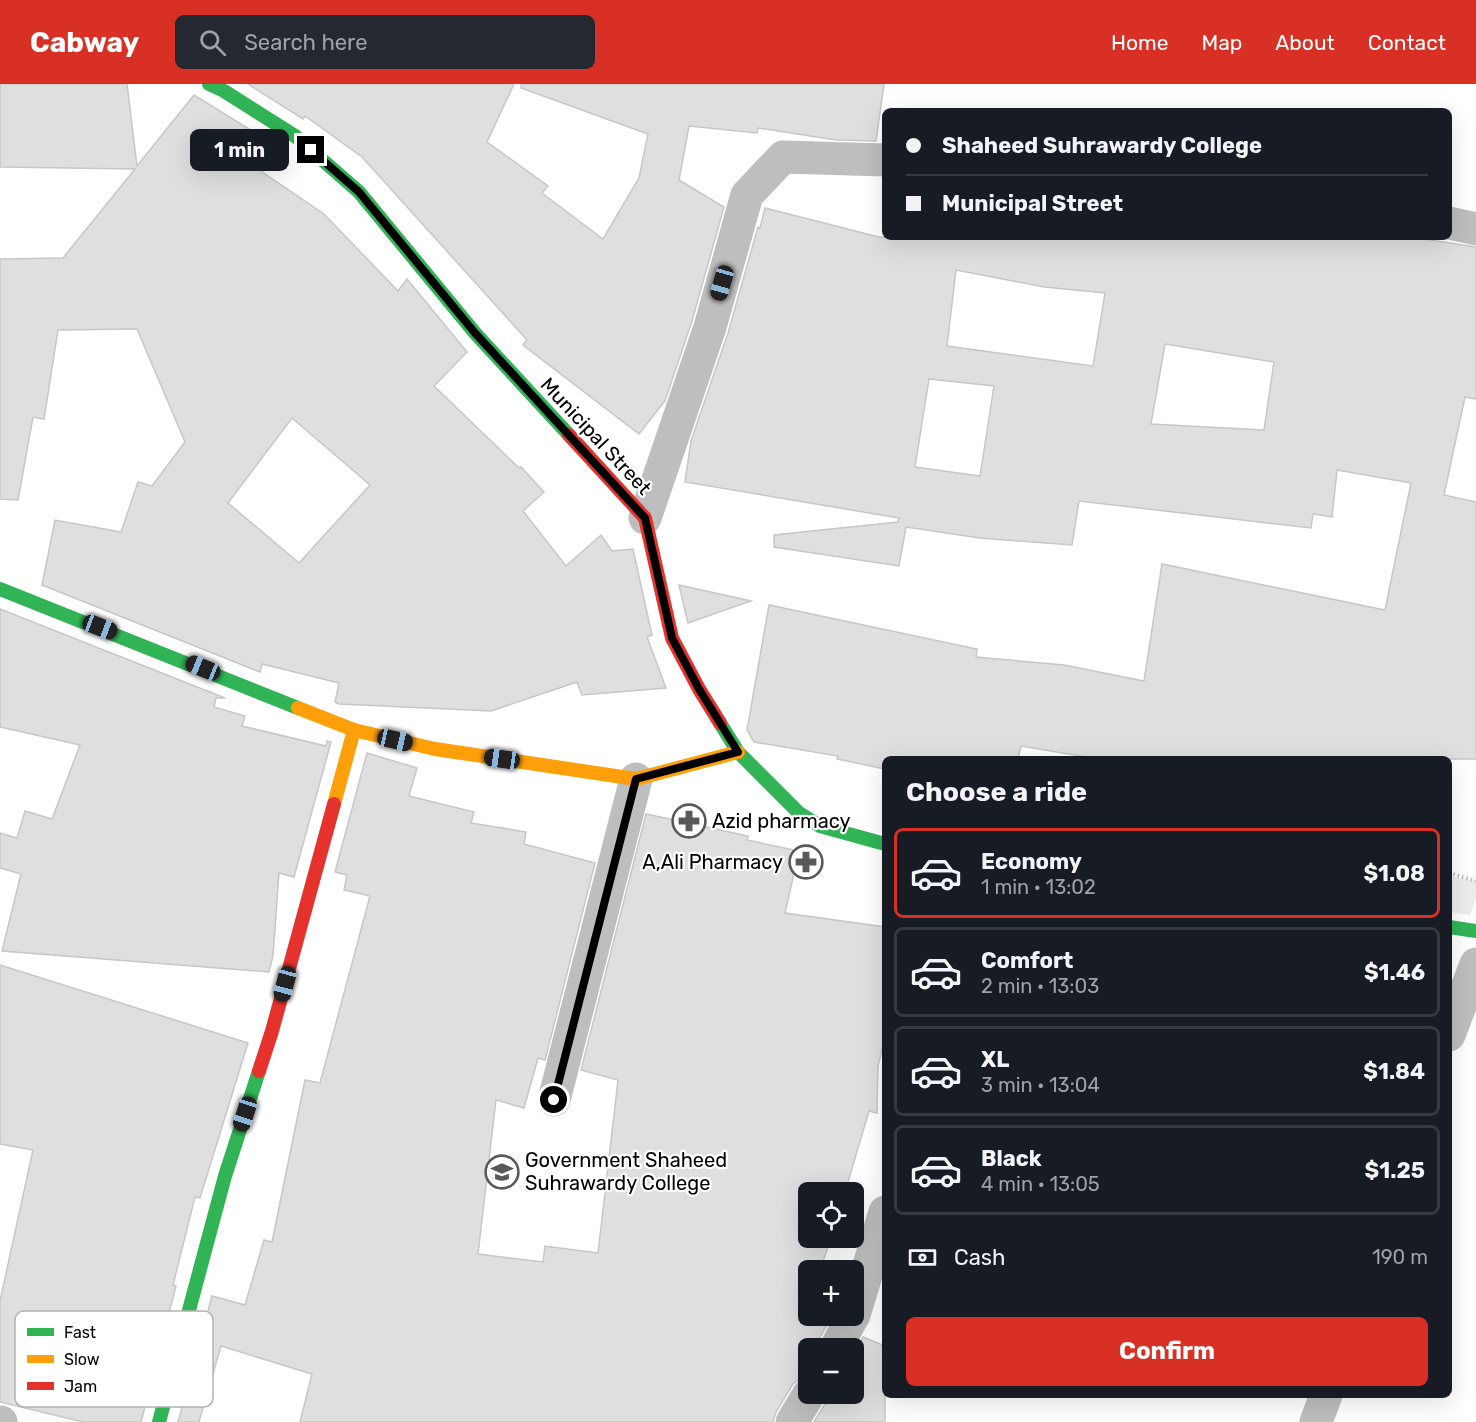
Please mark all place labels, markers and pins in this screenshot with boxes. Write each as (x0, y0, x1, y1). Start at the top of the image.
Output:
pharmacy icon: Azid pharmacy (671, 803, 707, 839)
place label: Azid pharmacy (712, 809, 851, 833)
pharmacy icon: A,Ali Pharmacy (788, 844, 824, 880)
place label: A,Ali Pharmacy (642, 850, 783, 874)
place label: Government Shaheed Suhrawardy College (525, 1148, 727, 1195)
school or university icon: Government Shaheed Suhrawardy College (484, 1154, 520, 1190)

